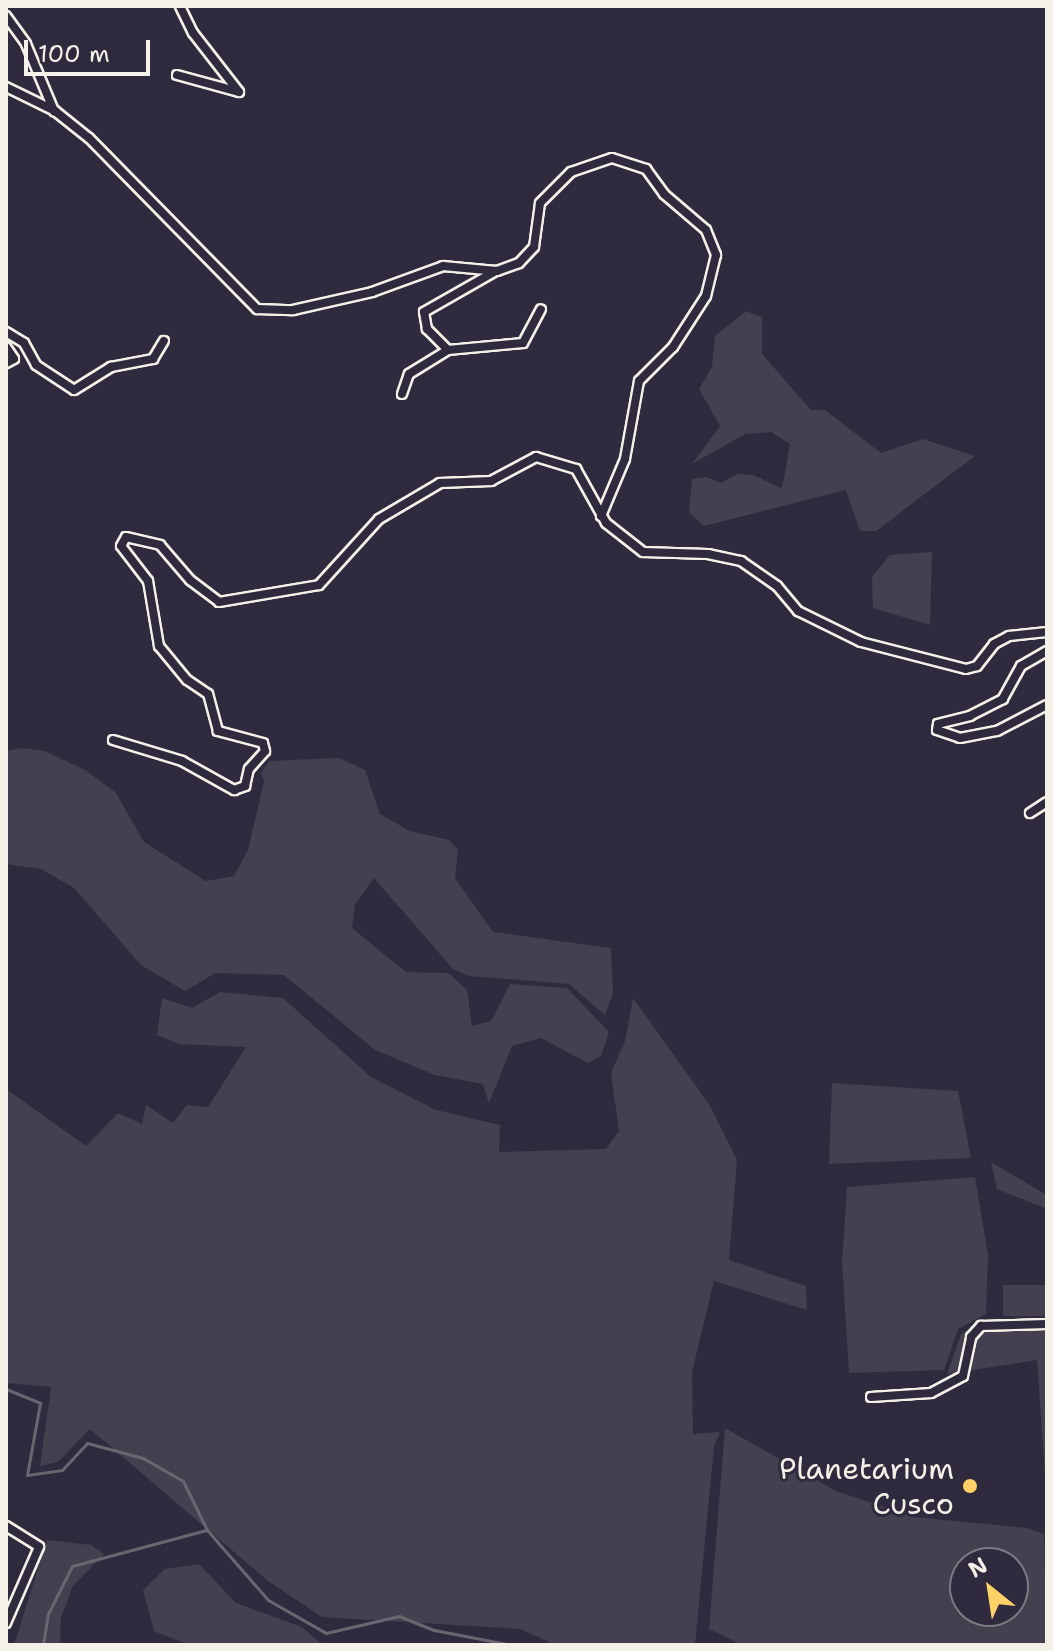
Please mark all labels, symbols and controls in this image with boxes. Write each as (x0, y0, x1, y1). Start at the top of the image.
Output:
scale bar (28, 24, 154, 74)
text: 100 m (38, 38, 110, 70)
place label: Planetarium Cusco (779, 1451, 954, 1522)
marker: Planetarium Cusco (961, 1477, 979, 1495)
north arrow (949, 1547, 1029, 1627)
text: N (963, 1551, 993, 1584)

